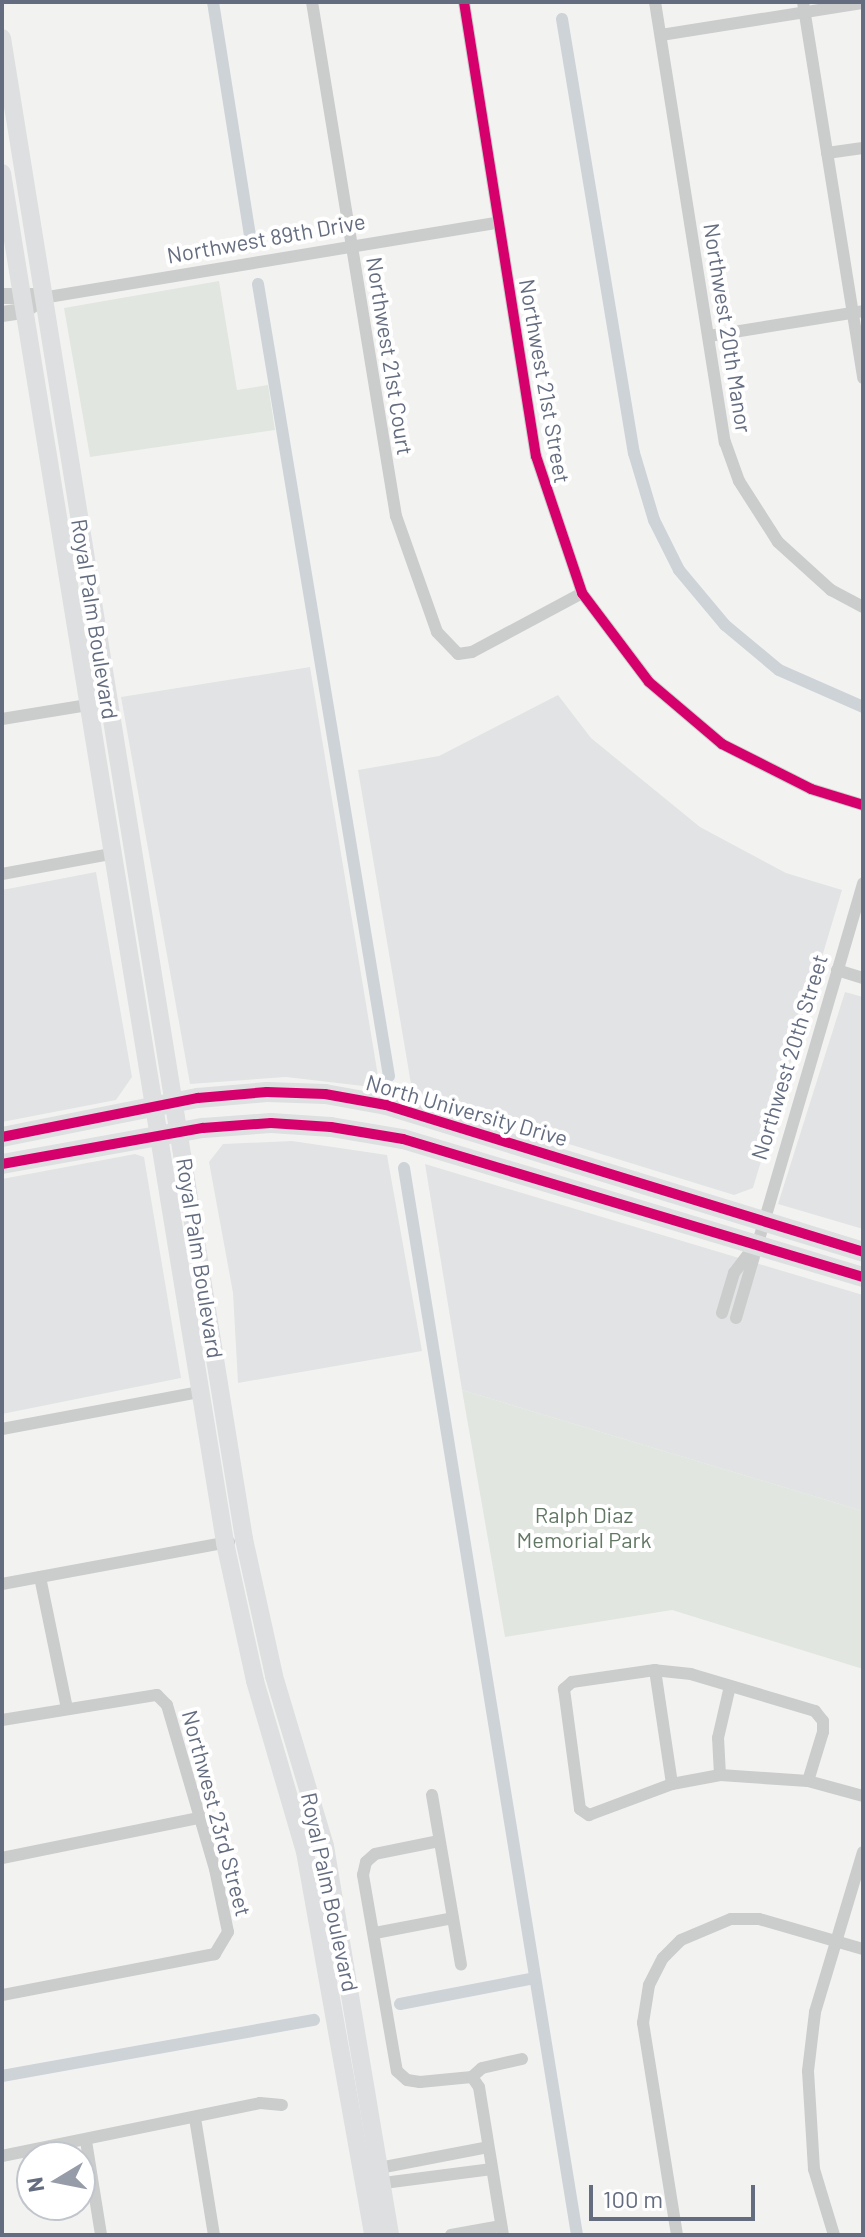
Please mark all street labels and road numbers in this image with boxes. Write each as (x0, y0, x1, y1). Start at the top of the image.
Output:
street label: Northwest 89th Drive (165, 208, 367, 268)
street label: Northwest 20th Manor (698, 221, 758, 435)
street label: Northwest 21st Court (361, 255, 419, 457)
street label: Northwest 21st Street (514, 277, 576, 485)
street label: Royal Palm Boulevard (66, 517, 124, 721)
street label: Northwest 20th Street (745, 951, 833, 1163)
street label: North University Drive (363, 1069, 571, 1151)
street label: Royal Palm Boulevard (171, 1156, 229, 1360)
street label: Northwest 23rd Street (177, 1707, 257, 1919)
street label: Royal Palm Boulevard (296, 1790, 364, 1994)

